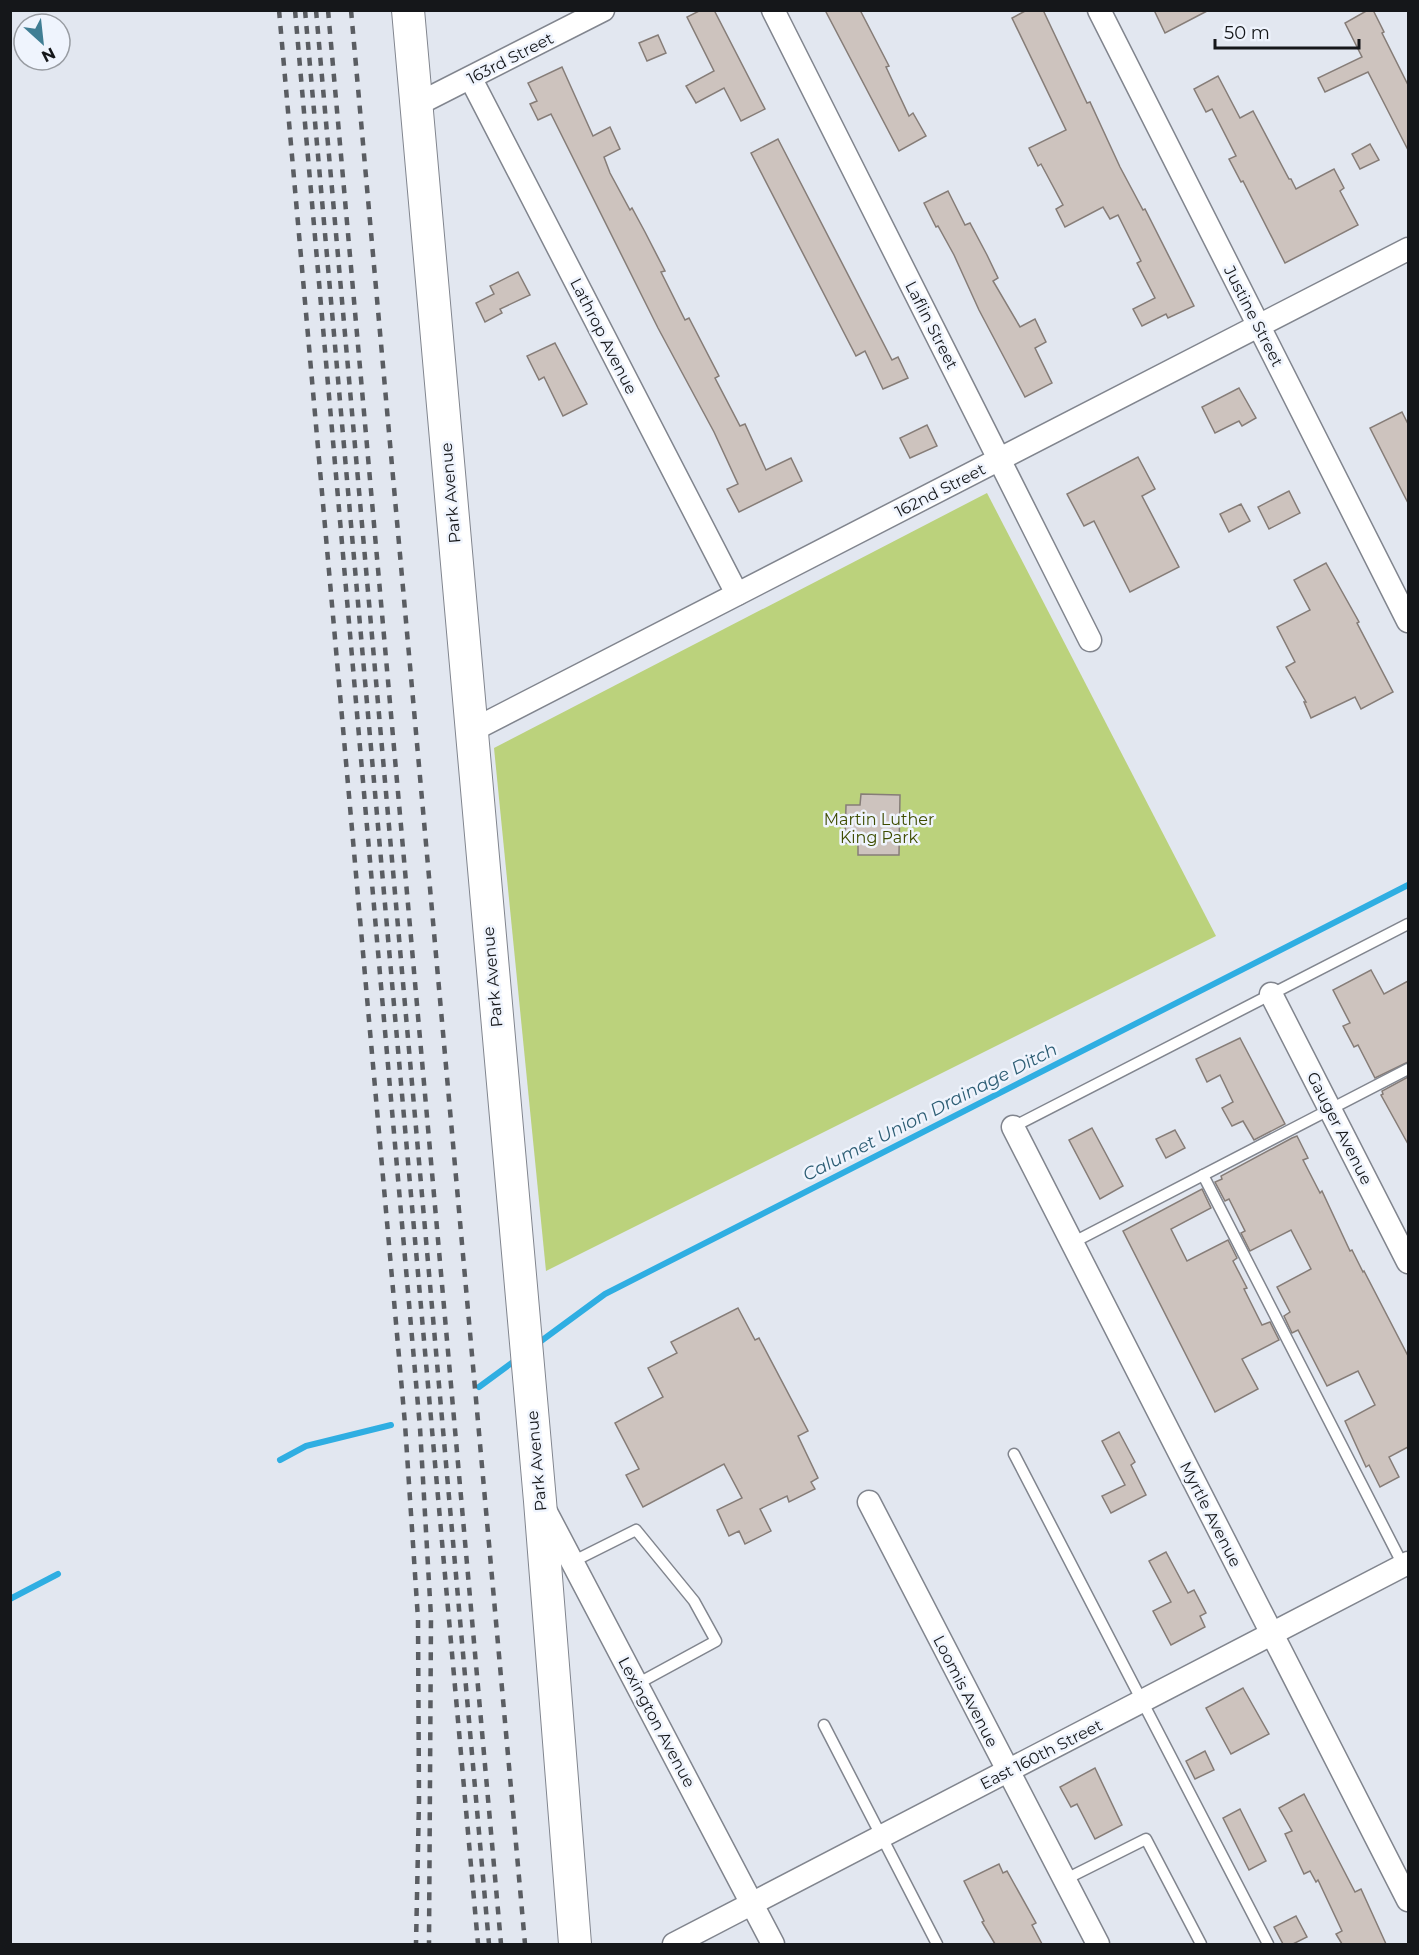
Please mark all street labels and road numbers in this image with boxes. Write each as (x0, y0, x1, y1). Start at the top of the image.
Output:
street label: 163rd Street (464, 28, 557, 88)
street label: Justine Street (1220, 262, 1287, 370)
street label: Lathrop Avenue (566, 275, 641, 397)
street label: Laflin Street (901, 278, 962, 373)
street label: Park Avenue (437, 442, 464, 544)
street label: 162nd Street (892, 459, 989, 521)
street label: Park Avenue (479, 926, 506, 1028)
street label: Gauger Avenue (1303, 1069, 1376, 1188)
street label: Park Avenue (523, 1410, 550, 1512)
street label: Myrtle Avenue (1176, 1458, 1245, 1570)
street label: Loomis Avenue (929, 1632, 1002, 1750)
street label: Lexington Avenue (614, 1654, 699, 1791)
street label: East 160th Street (977, 1715, 1106, 1793)

